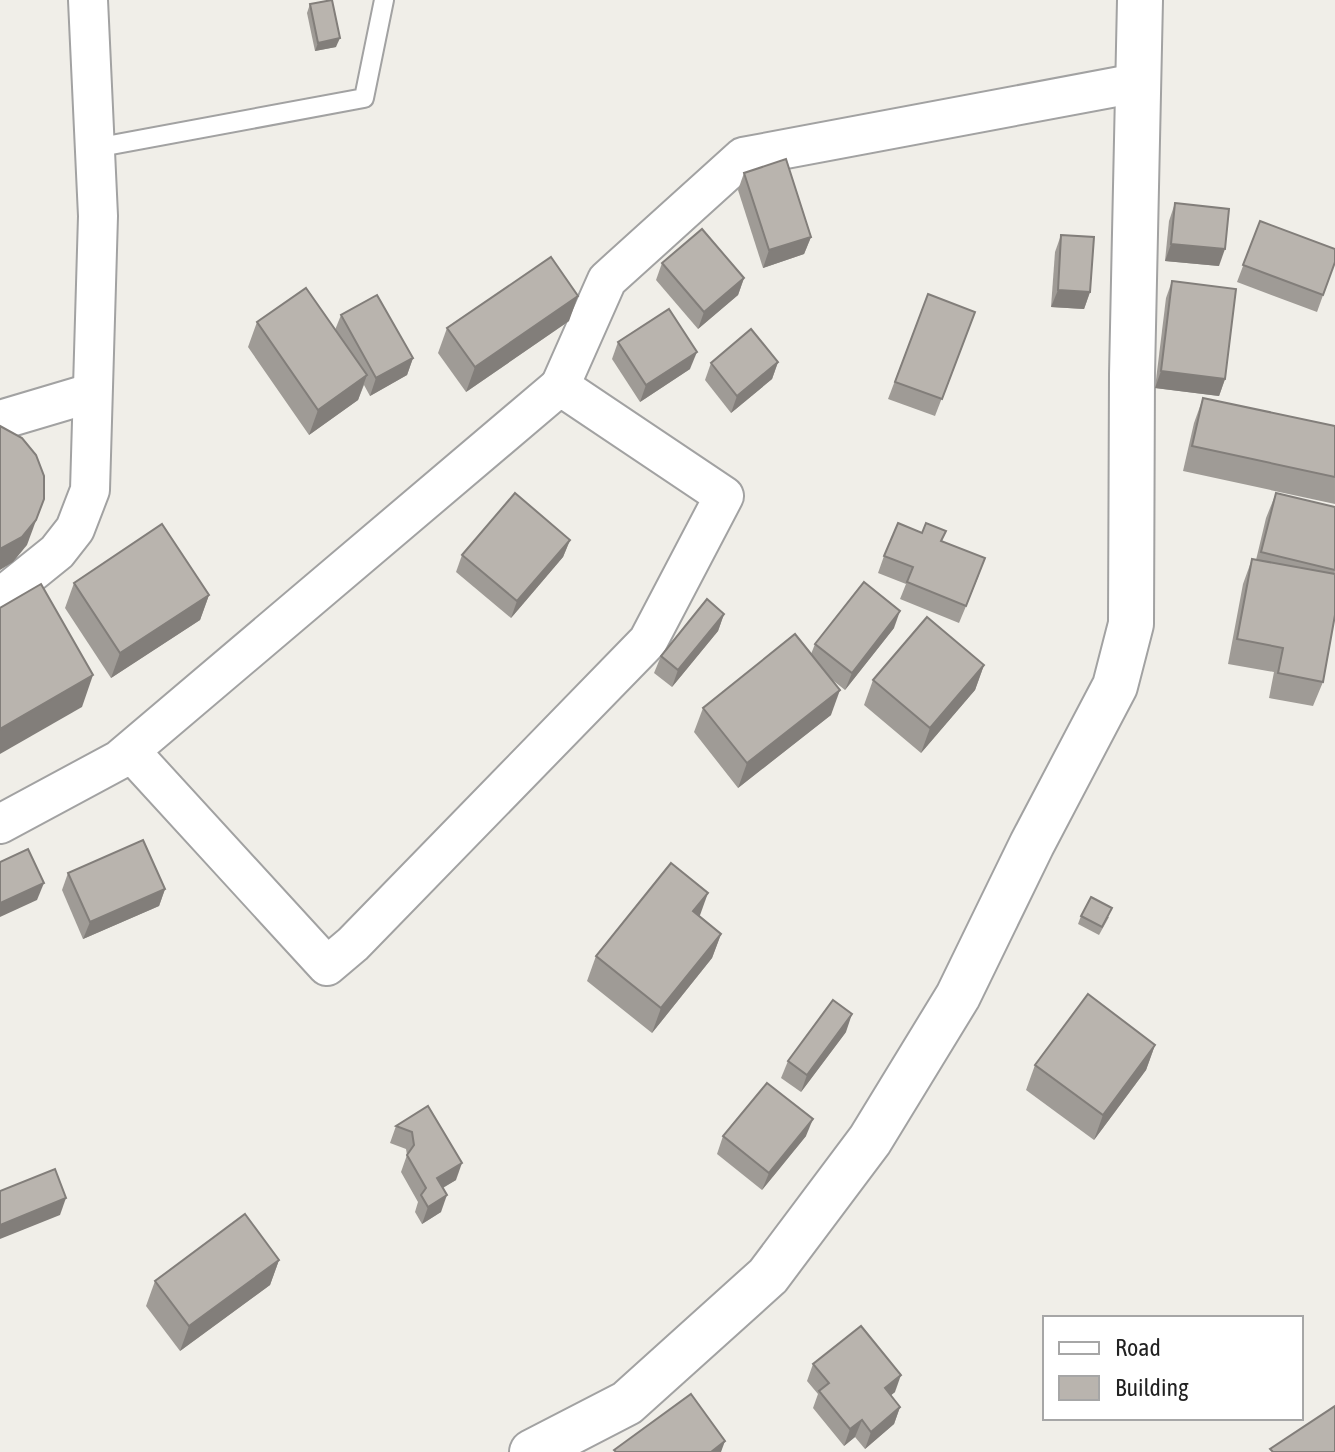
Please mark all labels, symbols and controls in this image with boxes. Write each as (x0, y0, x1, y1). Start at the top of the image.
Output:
legend (1043, 1316, 1303, 1420)
text: Road (1115, 1334, 1161, 1361)
text: Building (1115, 1374, 1189, 1401)

